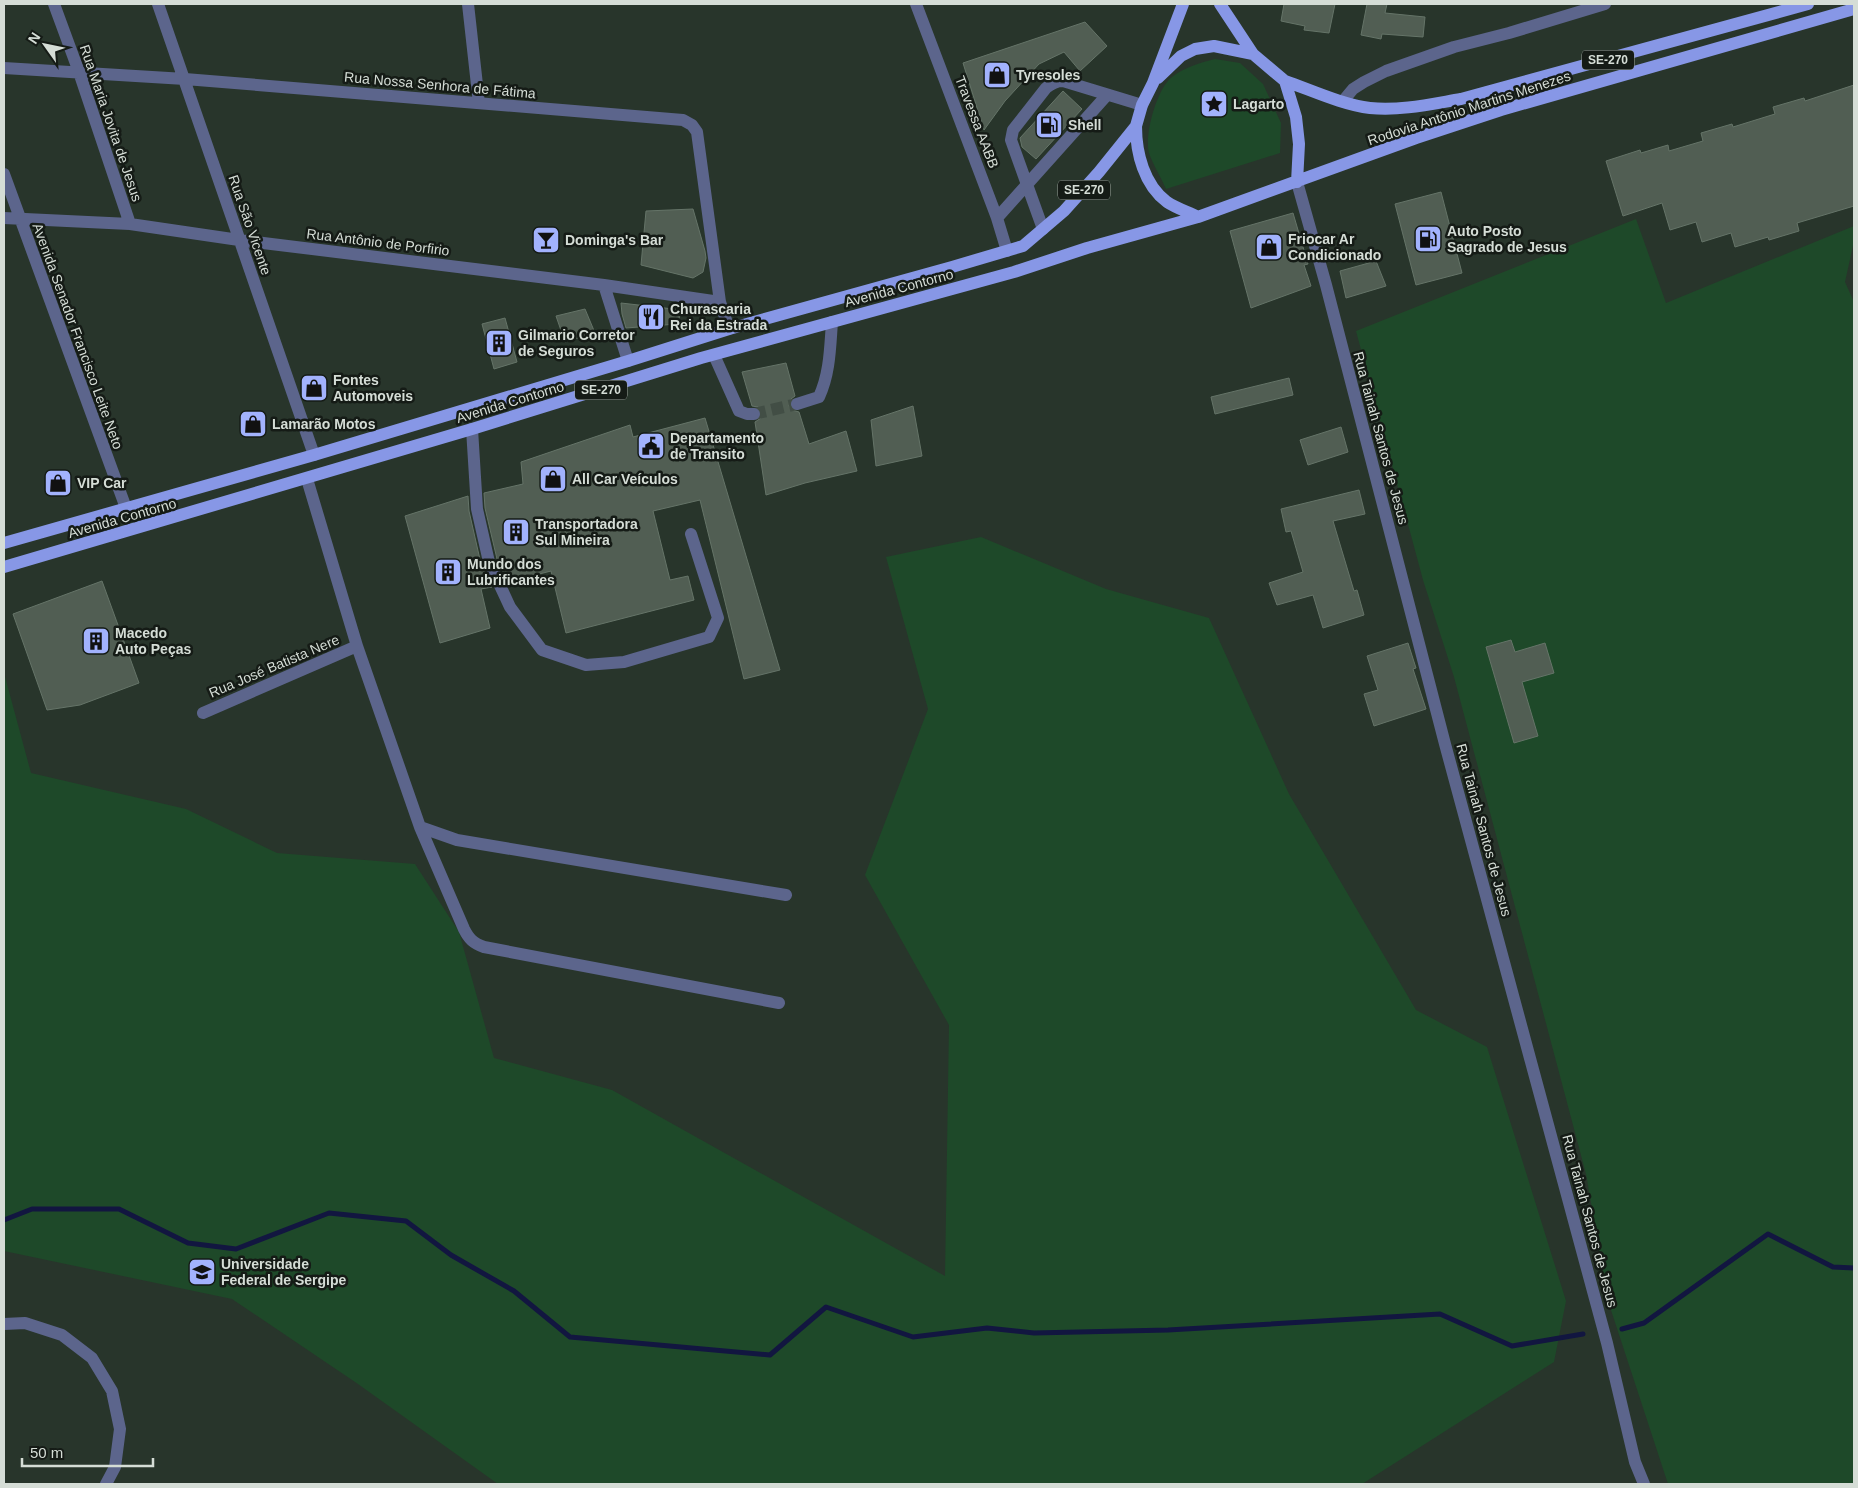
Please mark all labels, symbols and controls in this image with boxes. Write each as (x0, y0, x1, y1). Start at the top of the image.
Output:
north arrow (20, 20, 70, 70)
text: N (25, 29, 44, 47)
street label: Rua Maria Jovita de Jesus (77, 42, 145, 204)
road number: SE-270 (1582, 50, 1634, 70)
shop icon: Tyresoles (982, 60, 1012, 90)
place label: Tyresoles (1016, 67, 1081, 83)
street label: Rodovia Antônio Martins Menezes (1366, 68, 1572, 148)
street label: Rua Nossa Senhora de Fátima (344, 69, 537, 101)
street label: Travessa AABB (952, 74, 1002, 170)
place icon: Lagarto (1199, 89, 1229, 119)
place label: Lagarto (1233, 96, 1284, 112)
fuel station icon: Shell (1034, 110, 1064, 140)
place label: Shell (1068, 117, 1101, 133)
street label: Rua São Vicente (225, 173, 275, 277)
road number: SE-270 (1058, 180, 1110, 200)
street label: Avenida Senador Francisco Leite Neto (30, 221, 127, 451)
place label: Auto Posto Sagrado de Jesus (1447, 223, 1567, 255)
fuel station icon: Auto Posto Sagrado de Jesus (1413, 224, 1443, 254)
street label: Rua Antônio de Porfirio (306, 225, 451, 259)
bar icon: Dominga's Bar (531, 225, 561, 255)
place label: Friocar Ar Condicionado (1288, 231, 1381, 263)
place label: Dominga's Bar (565, 232, 664, 248)
shop icon: Friocar Ar Condicionado (1254, 232, 1284, 262)
street label: Avenida Contorno (843, 266, 955, 310)
place label: Churascaria Rei da Estrada (670, 301, 767, 333)
restaurant icon: Churascaria Rei da Estrada (636, 302, 666, 332)
place label: Gilmario Corretor de Seguros (518, 327, 635, 359)
building icon: Gilmario Corretor de Seguros (484, 328, 514, 358)
street label: Rua Tainah Santos de Jesus (1350, 350, 1412, 526)
place label: Fontes Automoveis (333, 372, 413, 404)
shop icon: Fontes Automoveis (299, 373, 329, 403)
street label: Avenida Contorno (454, 378, 566, 426)
road number: SE-270 (575, 380, 627, 400)
shop icon: Lamarão Motos (238, 409, 268, 439)
place label: Lamarão Motos (272, 416, 376, 432)
place label: Departamento de Transito (670, 430, 764, 462)
public building icon: Departamento de Transito (636, 431, 666, 461)
shop icon: All Car Veículos (538, 464, 568, 494)
shop icon: VIP Car (43, 468, 73, 498)
place label: All Car Veículos (572, 471, 678, 487)
place label: VIP Car (77, 475, 127, 491)
street label: Avenida Contorno (66, 495, 178, 541)
place label: Transportadora Sul Mineira (535, 516, 638, 548)
building icon: Transportadora Sul Mineira (501, 517, 531, 547)
place label: Mundo dos Lubrificantes (467, 556, 555, 588)
building icon: Mundo dos Lubrificantes (433, 557, 463, 587)
place label: Macedo Auto Peças (115, 625, 191, 657)
building icon: Macedo Auto Peças (81, 626, 111, 656)
street label: Rua José Batista Nere (206, 631, 342, 701)
street label: Rua Tainah Santos de Jesus (1453, 742, 1515, 918)
street label: Rua Tainah Santos de Jesus (1559, 1133, 1621, 1309)
place label: Universidade Federal de Sergipe (221, 1256, 346, 1288)
school or university icon: Universidade Federal de Sergipe (187, 1257, 217, 1287)
scale bar (22, 1436, 154, 1468)
text: 50 m (30, 1444, 63, 1461)

